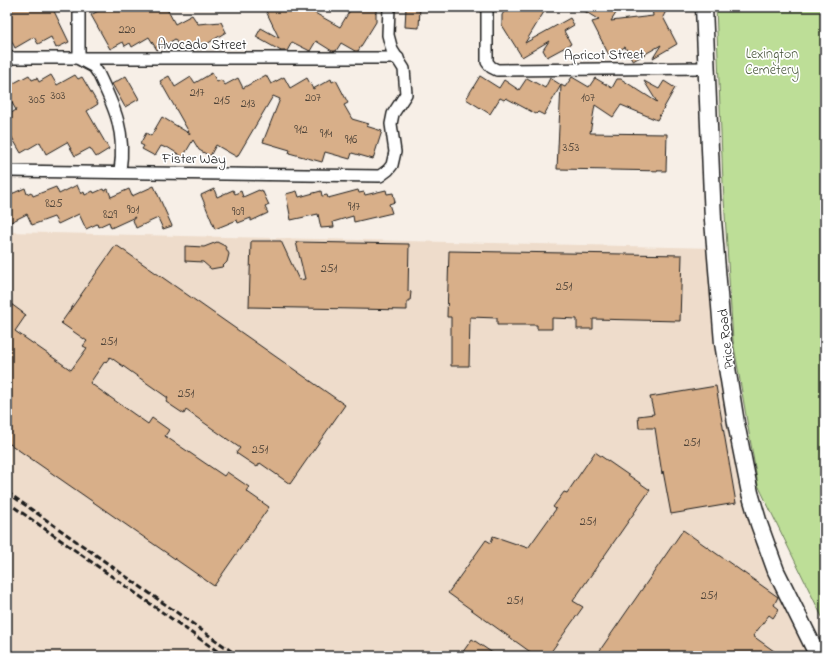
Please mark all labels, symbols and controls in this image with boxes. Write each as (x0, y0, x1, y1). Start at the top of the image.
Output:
house number: 220 (118, 21, 136, 39)
street label: Avocado Street (157, 35, 247, 56)
street label: Apricot Street (564, 44, 645, 67)
park label: Lexington Cemetery (745, 44, 799, 82)
house number: 217 (190, 84, 204, 102)
house number: 303 (50, 87, 66, 105)
house number: 207 (305, 89, 321, 107)
house number: 107 (581, 89, 595, 107)
house number: 305 (28, 91, 46, 109)
house number: 215 (214, 92, 230, 110)
house number: 213 (241, 95, 255, 113)
house number: 912 (294, 121, 308, 139)
house number: 914 (320, 125, 332, 143)
house number: 916 (345, 131, 358, 149)
house number: 353 (563, 139, 579, 157)
street label: Fister Way (161, 148, 226, 172)
house number: 825 (45, 195, 63, 213)
house number: 917 (348, 198, 360, 216)
house number: 901 (127, 201, 139, 219)
house number: 909 (232, 203, 245, 221)
house number: 829 (103, 206, 117, 224)
house number: 251 (321, 260, 337, 278)
house number: 251 (556, 278, 572, 296)
street label: Price Road (713, 308, 740, 370)
house number: 251 (101, 333, 117, 351)
house number: 251 (178, 385, 194, 403)
house number: 251 (684, 434, 700, 452)
house number: 251 (252, 441, 268, 459)
house number: 251 (580, 513, 596, 531)
house number: 251 (701, 587, 717, 605)
house number: 251 (507, 592, 523, 610)

